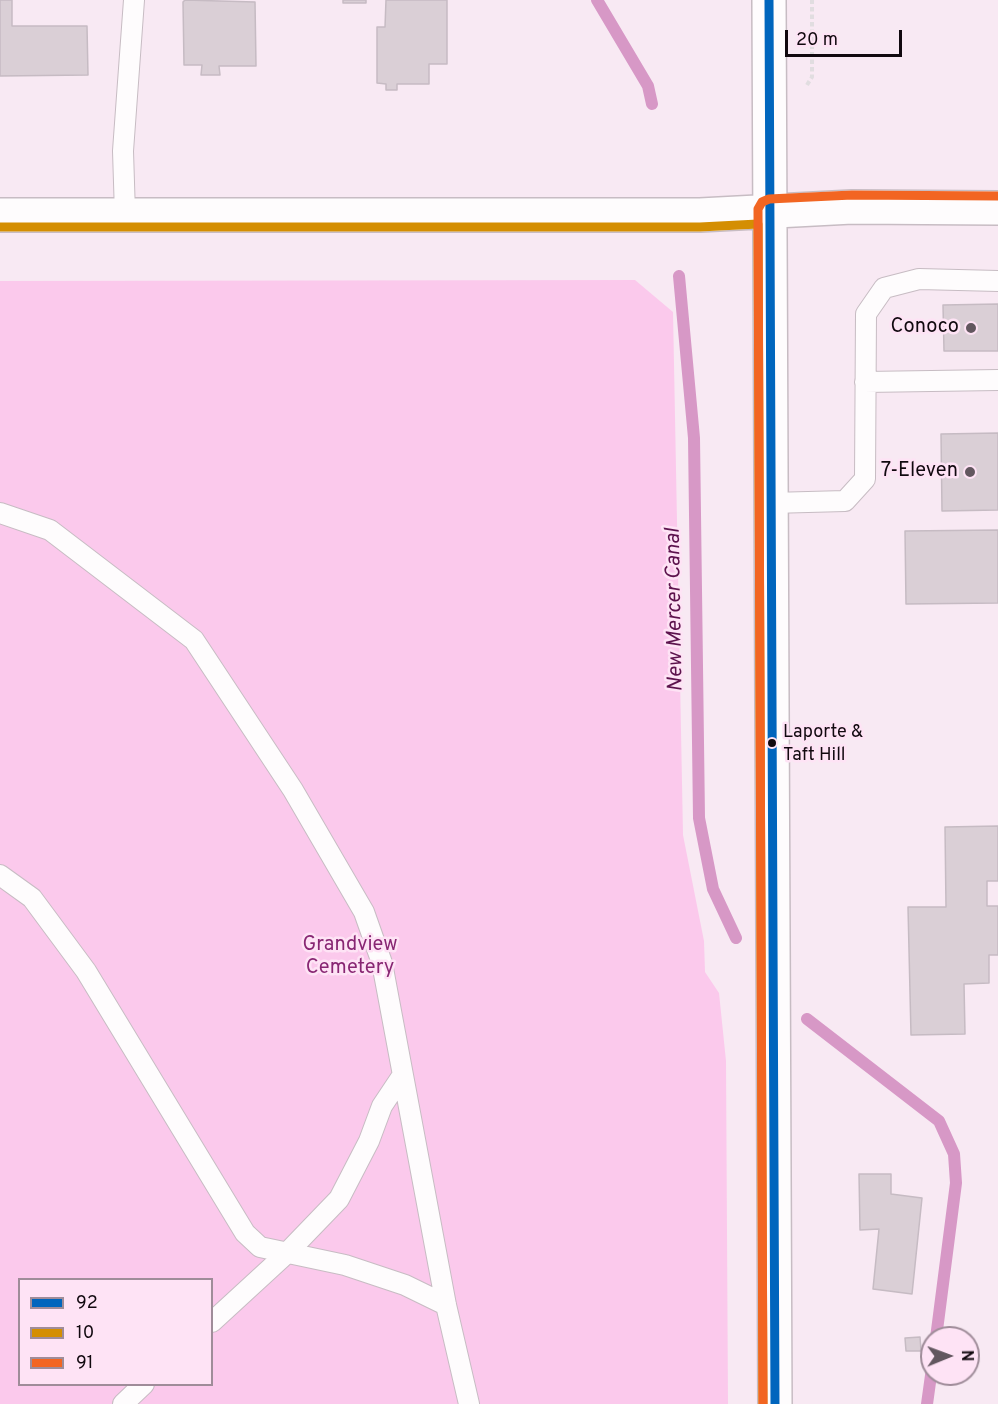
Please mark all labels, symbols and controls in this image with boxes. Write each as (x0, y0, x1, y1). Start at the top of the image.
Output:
scale bar (788, 18, 905, 56)
text: 20 m (796, 29, 838, 52)
place label: Conoco (891, 316, 959, 340)
marker: Conoco (964, 321, 978, 335)
place label: 7-Eleven (881, 460, 958, 484)
marker: 7-Eleven (963, 465, 977, 479)
water label: New Mercer Canal (662, 528, 690, 692)
place label: Laporte & Taft Hill (783, 722, 863, 764)
marker: Laporte & Taft Hill (766, 737, 778, 749)
park label: Grandview Cemetery (303, 934, 397, 981)
legend (18, 1278, 213, 1386)
text: 92 (76, 1292, 98, 1315)
text: 10 (76, 1322, 94, 1345)
north arrow (920, 1326, 980, 1386)
text: N (956, 1350, 976, 1362)
text: 91 (76, 1352, 93, 1375)

